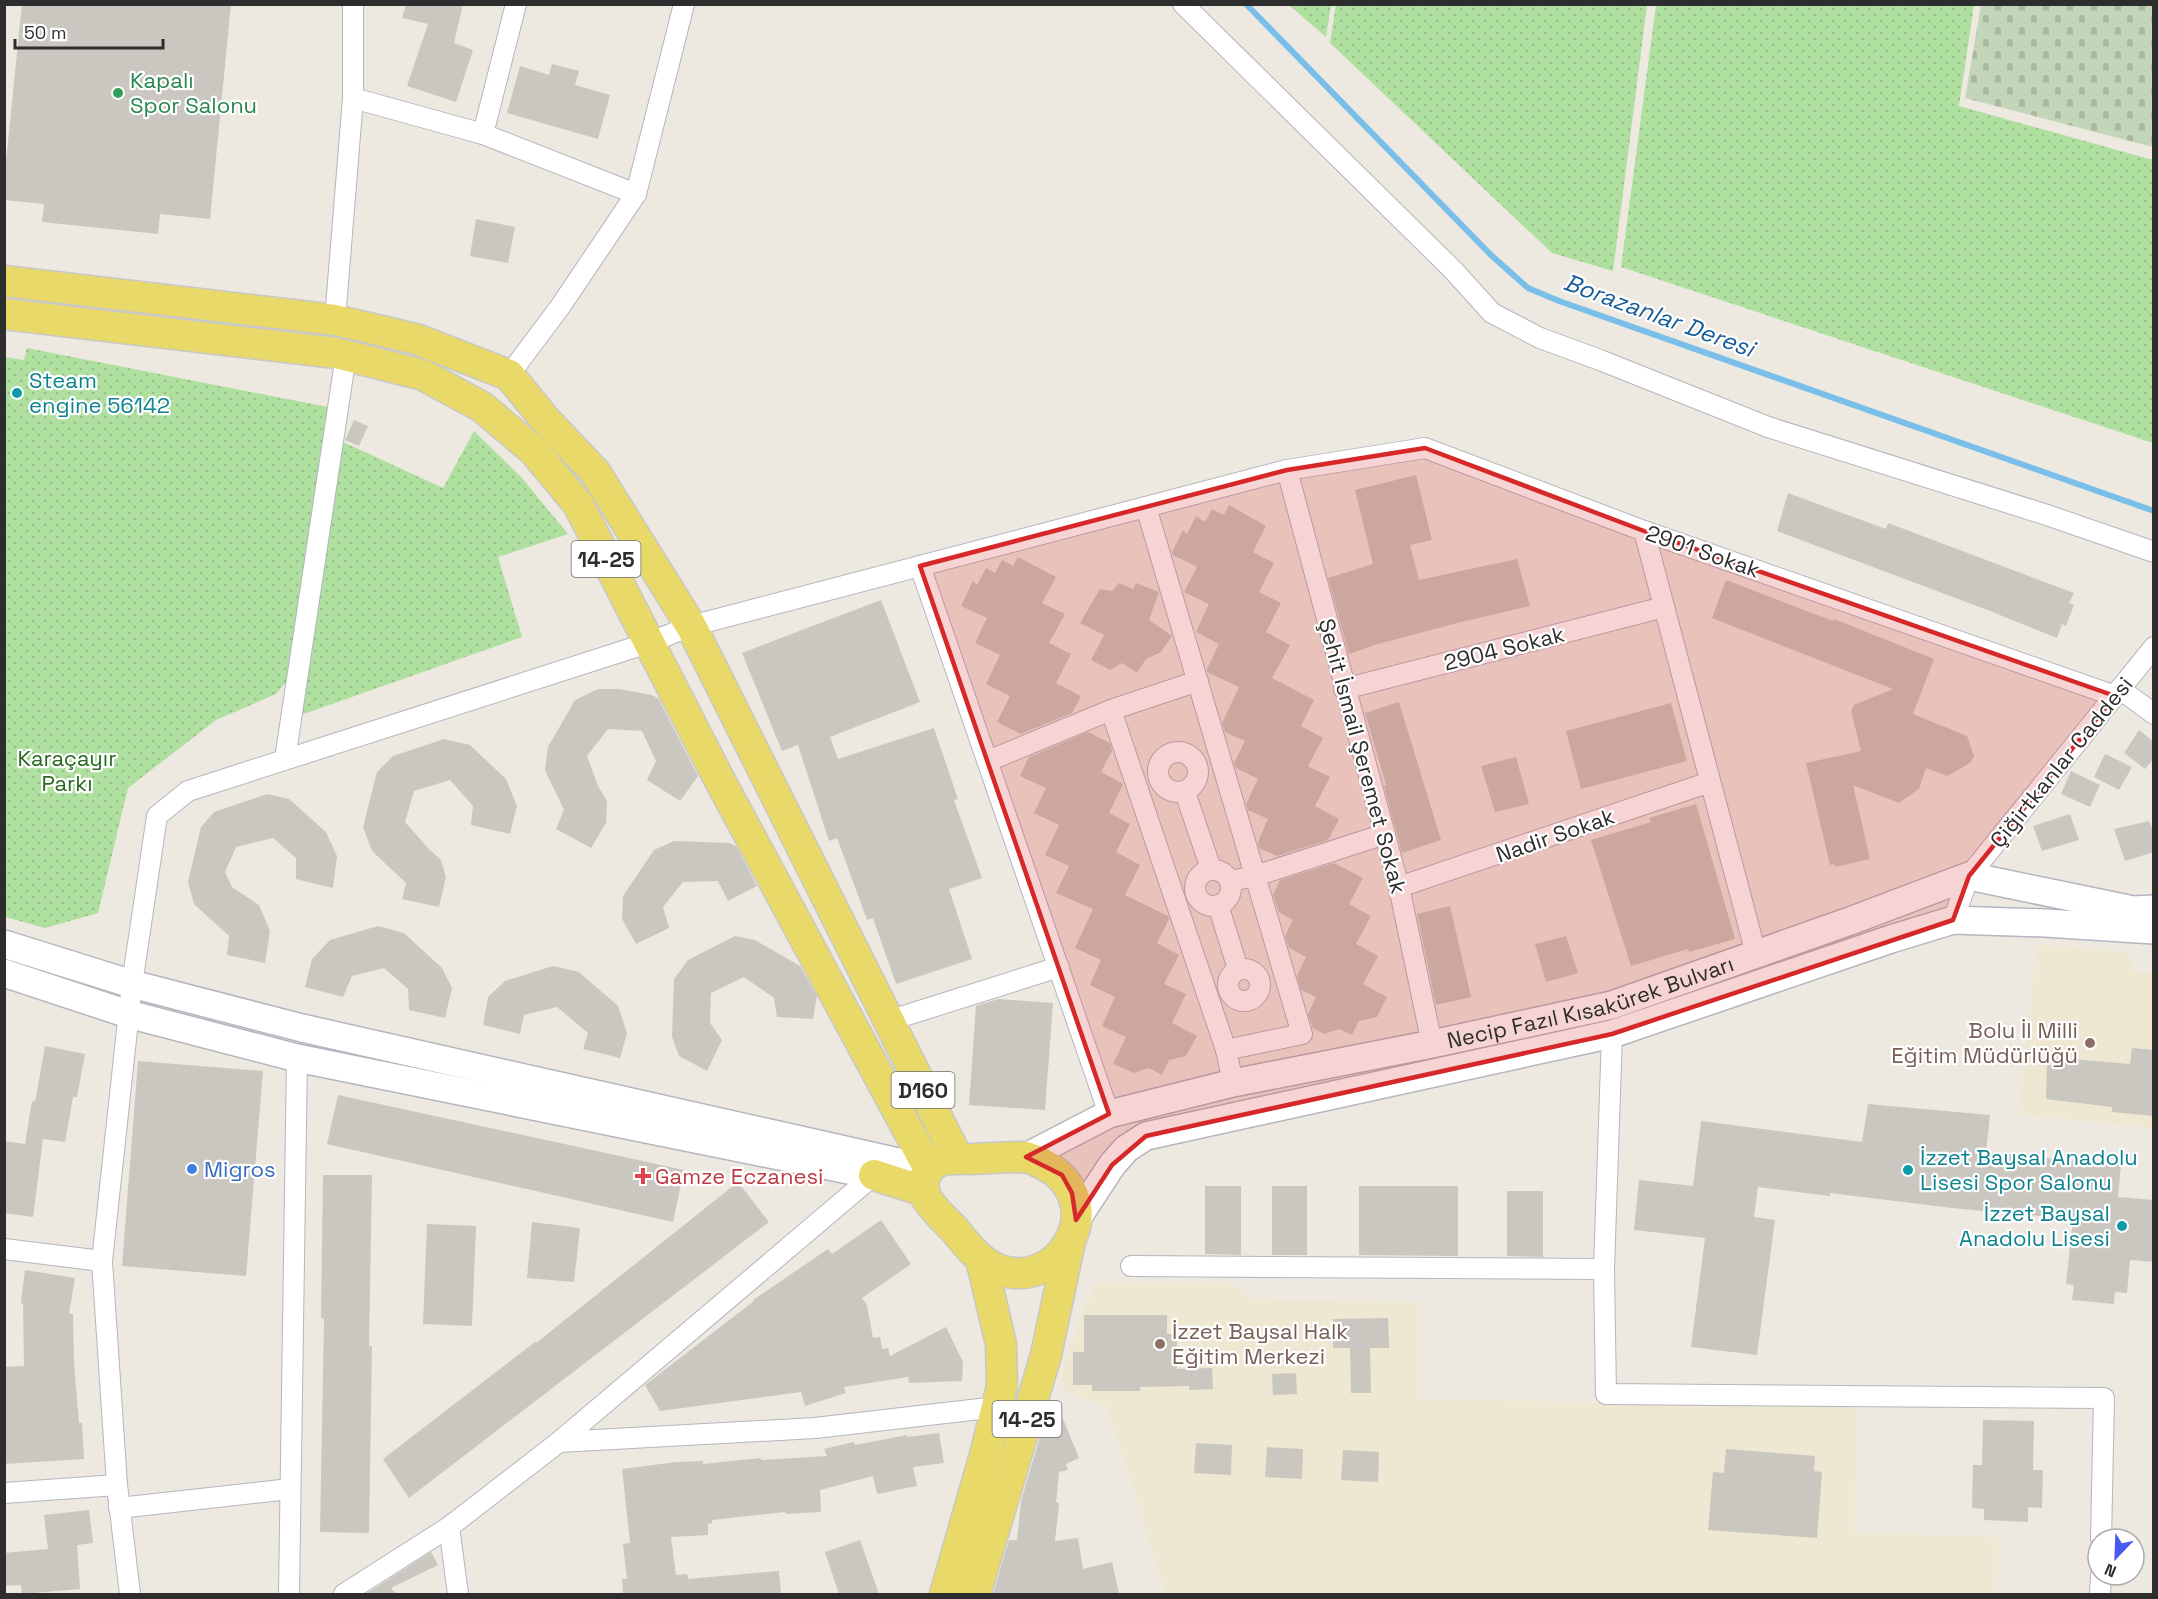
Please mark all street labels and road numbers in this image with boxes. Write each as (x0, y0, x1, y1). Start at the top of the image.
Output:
street label: 2901 Sokak (1642, 518, 1764, 584)
road number: 14-25 (572, 541, 640, 577)
street label: Şehit İsmail Şeremet Sokak (1313, 615, 1413, 897)
street label: 2904 Sokak (1441, 619, 1567, 677)
street label: Çiğirtkanlar Caddesi (1983, 671, 2139, 853)
street label: Nadir Sokak (1492, 802, 1618, 868)
street label: Necip Fazıl Kısakürek Bulvarı (1444, 949, 1737, 1054)
road number: D160 (892, 1072, 954, 1108)
road number: 14-25 (992, 1401, 1062, 1437)

